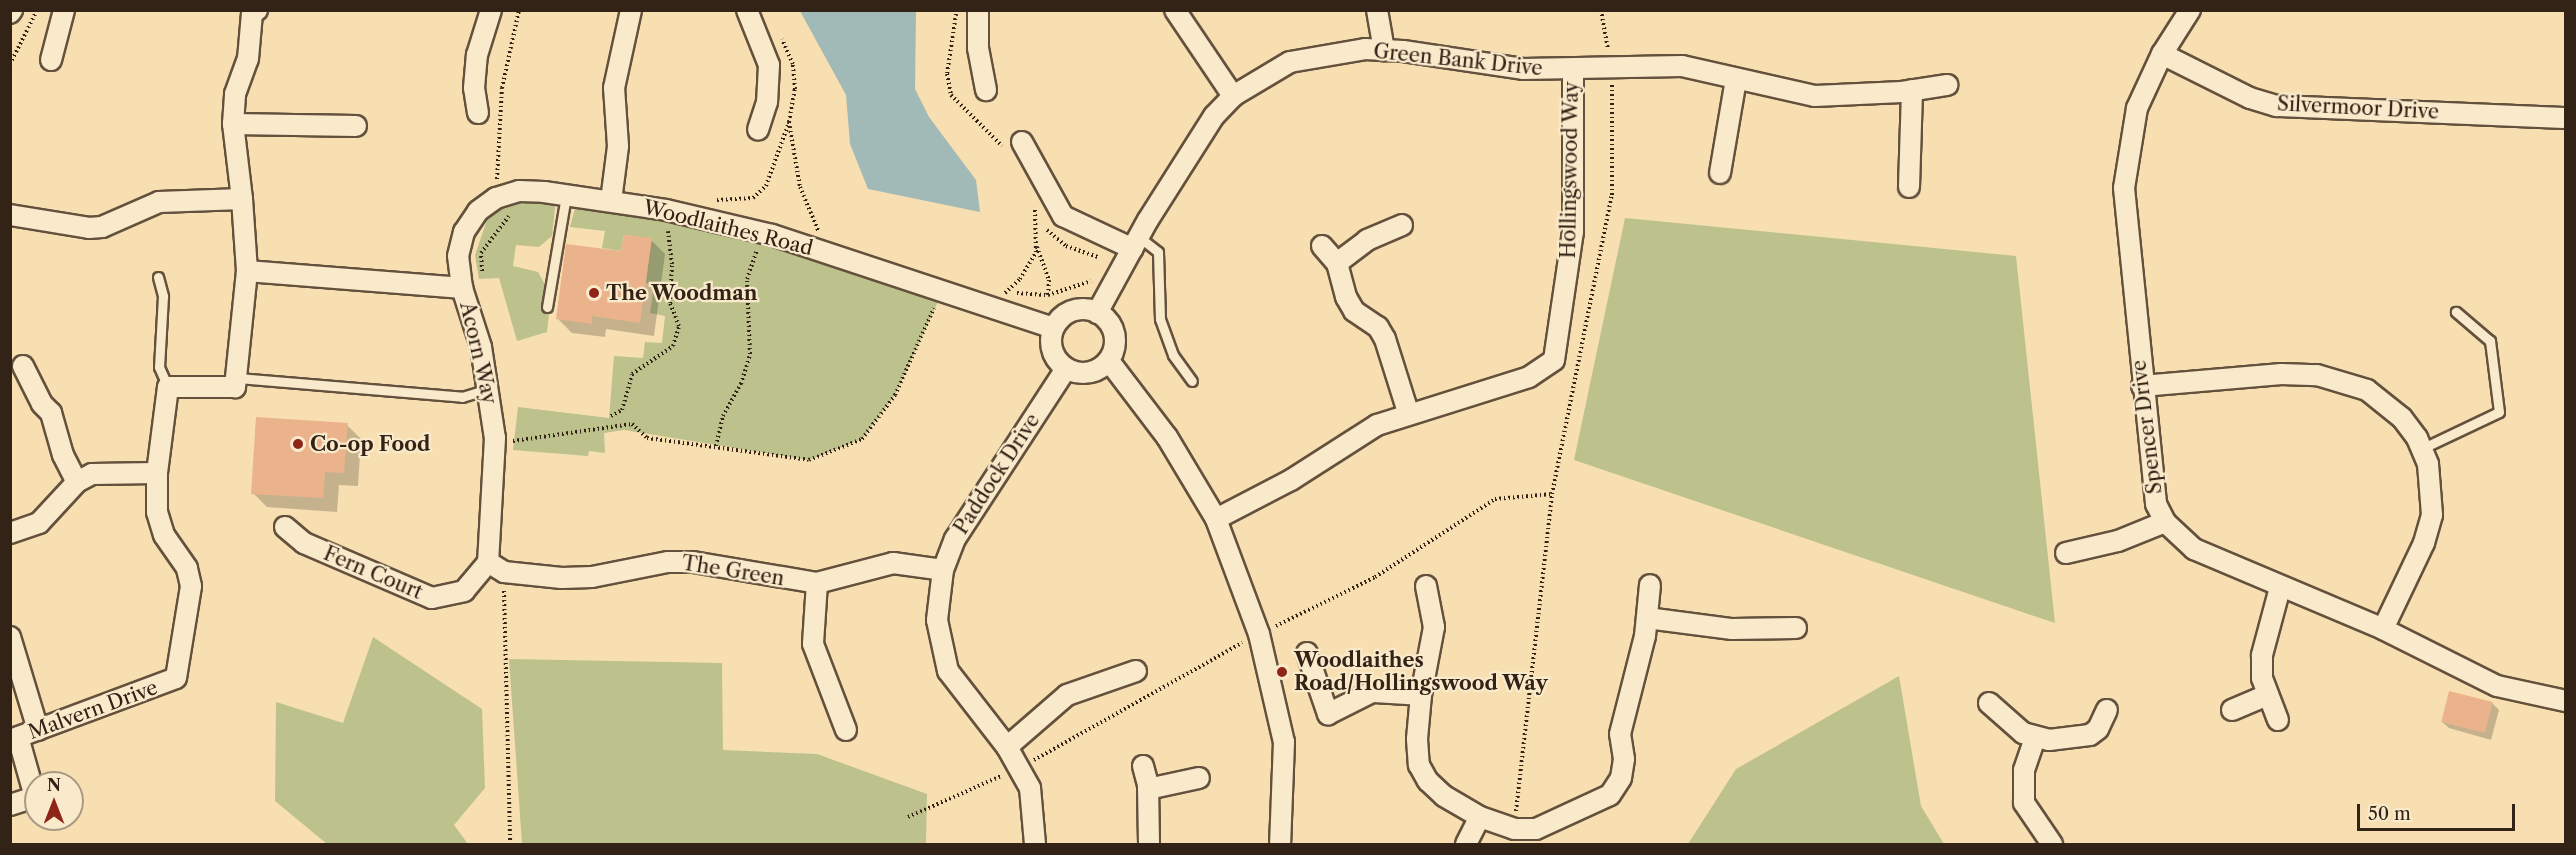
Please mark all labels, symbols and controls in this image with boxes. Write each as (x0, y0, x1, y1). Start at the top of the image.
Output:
street label: Green Bank Drive (1372, 39, 1544, 81)
street label: Hollingswood Way (1556, 81, 1584, 259)
street label: Silvermoor Drive (2276, 92, 2440, 124)
street label: Woodlaithes Road (641, 195, 815, 261)
place label: The Woodman (606, 281, 758, 305)
marker: The Woodman (587, 286, 601, 300)
street label: Acorn Way (455, 299, 501, 407)
street label: Spencer Drive (2127, 358, 2167, 496)
street label: Paddock Drive (949, 409, 1045, 539)
place label: Co-op Food (310, 432, 430, 456)
marker: Co-op Food (291, 437, 305, 451)
street label: Fern Court (320, 541, 426, 605)
street label: The Green (680, 551, 786, 591)
place label: Woodlaithes Road/Hollingswood Way (1294, 648, 1548, 695)
marker: Woodlaithes Road/Hollingswood Way (1275, 665, 1289, 679)
street label: Malvern Drive (25, 675, 161, 745)
north arrow (24, 771, 84, 831)
text: N (47, 775, 61, 795)
scale bar (2360, 792, 2518, 830)
text: 50 m (2368, 803, 2411, 825)

